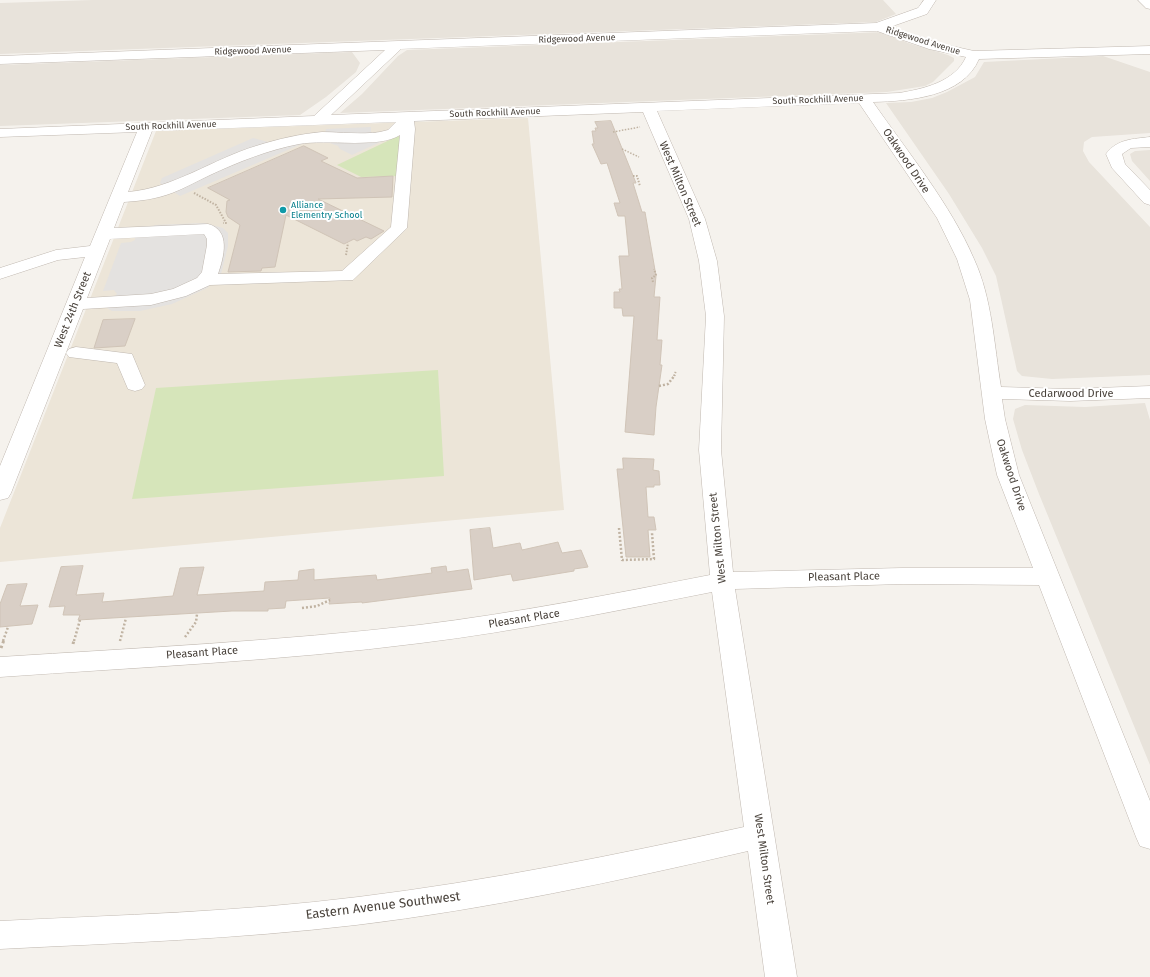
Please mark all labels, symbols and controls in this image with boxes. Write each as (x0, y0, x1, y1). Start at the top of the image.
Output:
street label: Ridgewood Avenue (884, 25, 962, 57)
street label: Ridgewood Avenue (538, 32, 616, 46)
street label: Ridgewood Avenue (214, 44, 292, 58)
street label: South Rockhill Avenue (772, 93, 864, 107)
street label: South Rockhill Avenue (449, 106, 541, 120)
street label: South Rockhill Avenue (125, 119, 217, 133)
street label: Oakwood Drive (880, 126, 932, 196)
street label: West Milton Street (656, 139, 704, 229)
place label: Alliance Elementry School (291, 200, 362, 221)
marker: Alliance Elementry School (278, 205, 288, 215)
street label: West 24th Street (52, 270, 94, 350)
street label: Cedarwood Drive (1029, 387, 1113, 401)
street label: Oakwood Drive (993, 437, 1029, 513)
street label: West Milton Street (707, 492, 729, 584)
street label: Pleasant Place (808, 570, 880, 584)
street label: Pleasant Place (487, 607, 561, 631)
street label: Pleasant Place (166, 644, 238, 662)
street label: West Milton Street (751, 813, 777, 905)
street label: Eastern Avenue Southwest (305, 889, 461, 923)

